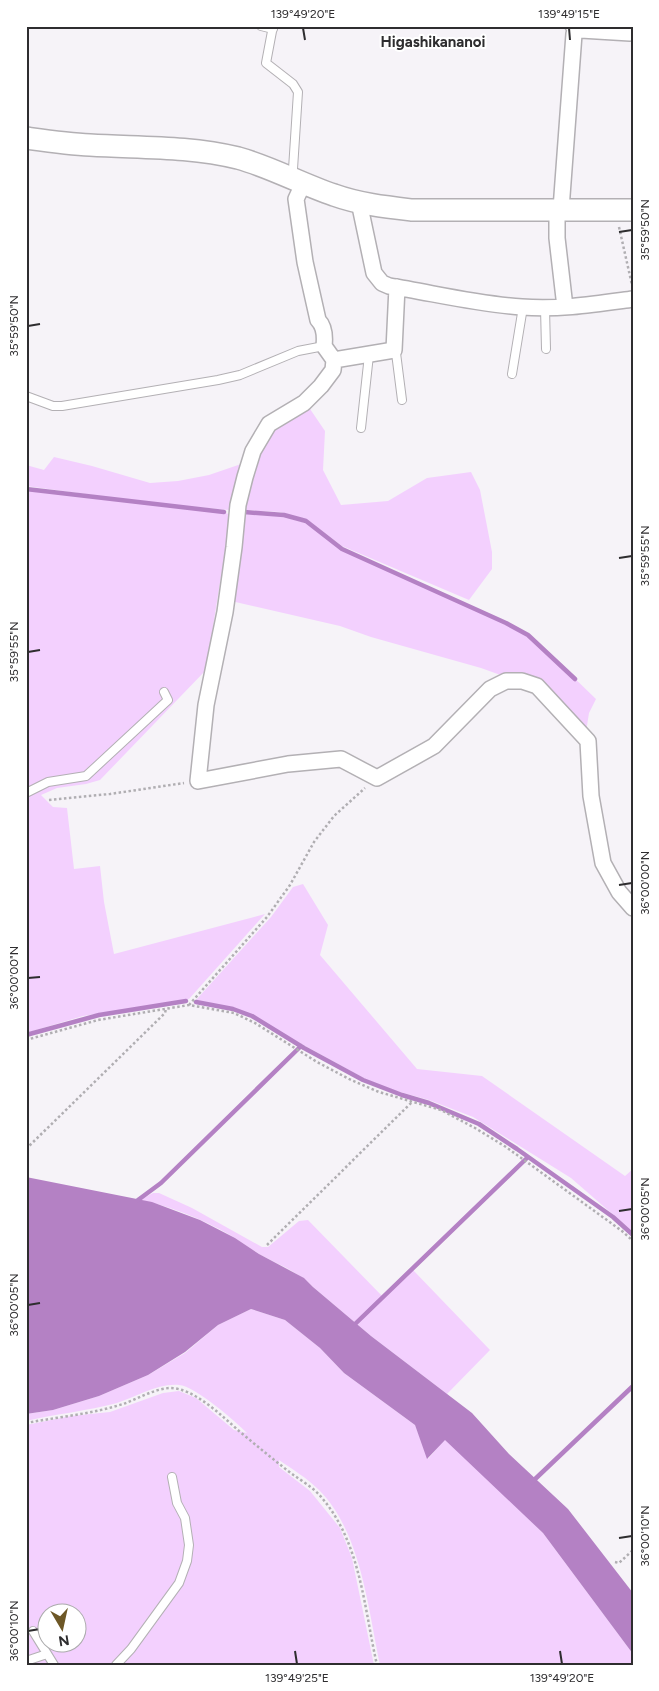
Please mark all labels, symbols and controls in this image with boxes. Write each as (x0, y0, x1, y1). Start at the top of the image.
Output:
text: 139°49'20"E (271, 7, 335, 21)
text: 139°49'15"E (538, 7, 600, 21)
district label: Higashikananoi (380, 33, 486, 51)
text: 35°59'50"N (638, 199, 652, 261)
text: 35°59'50"N (7, 295, 21, 357)
text: 35°59'55"N (638, 526, 652, 586)
text: 35°59'55"N (7, 622, 21, 682)
text: 36°00'00"N (638, 851, 652, 915)
text: 36°00'00"N (7, 946, 21, 1010)
text: 36°00'05"N (638, 1177, 652, 1241)
text: 36°00'05"N (7, 1273, 21, 1337)
text: 36°00'10"N (638, 1505, 652, 1567)
text: 36°00'10"N (7, 1600, 21, 1662)
north arrow (38, 1604, 88, 1654)
text: N (57, 1631, 71, 1650)
text: 139°49'25"E (265, 1671, 329, 1685)
text: 139°49'20"E (530, 1671, 594, 1685)

